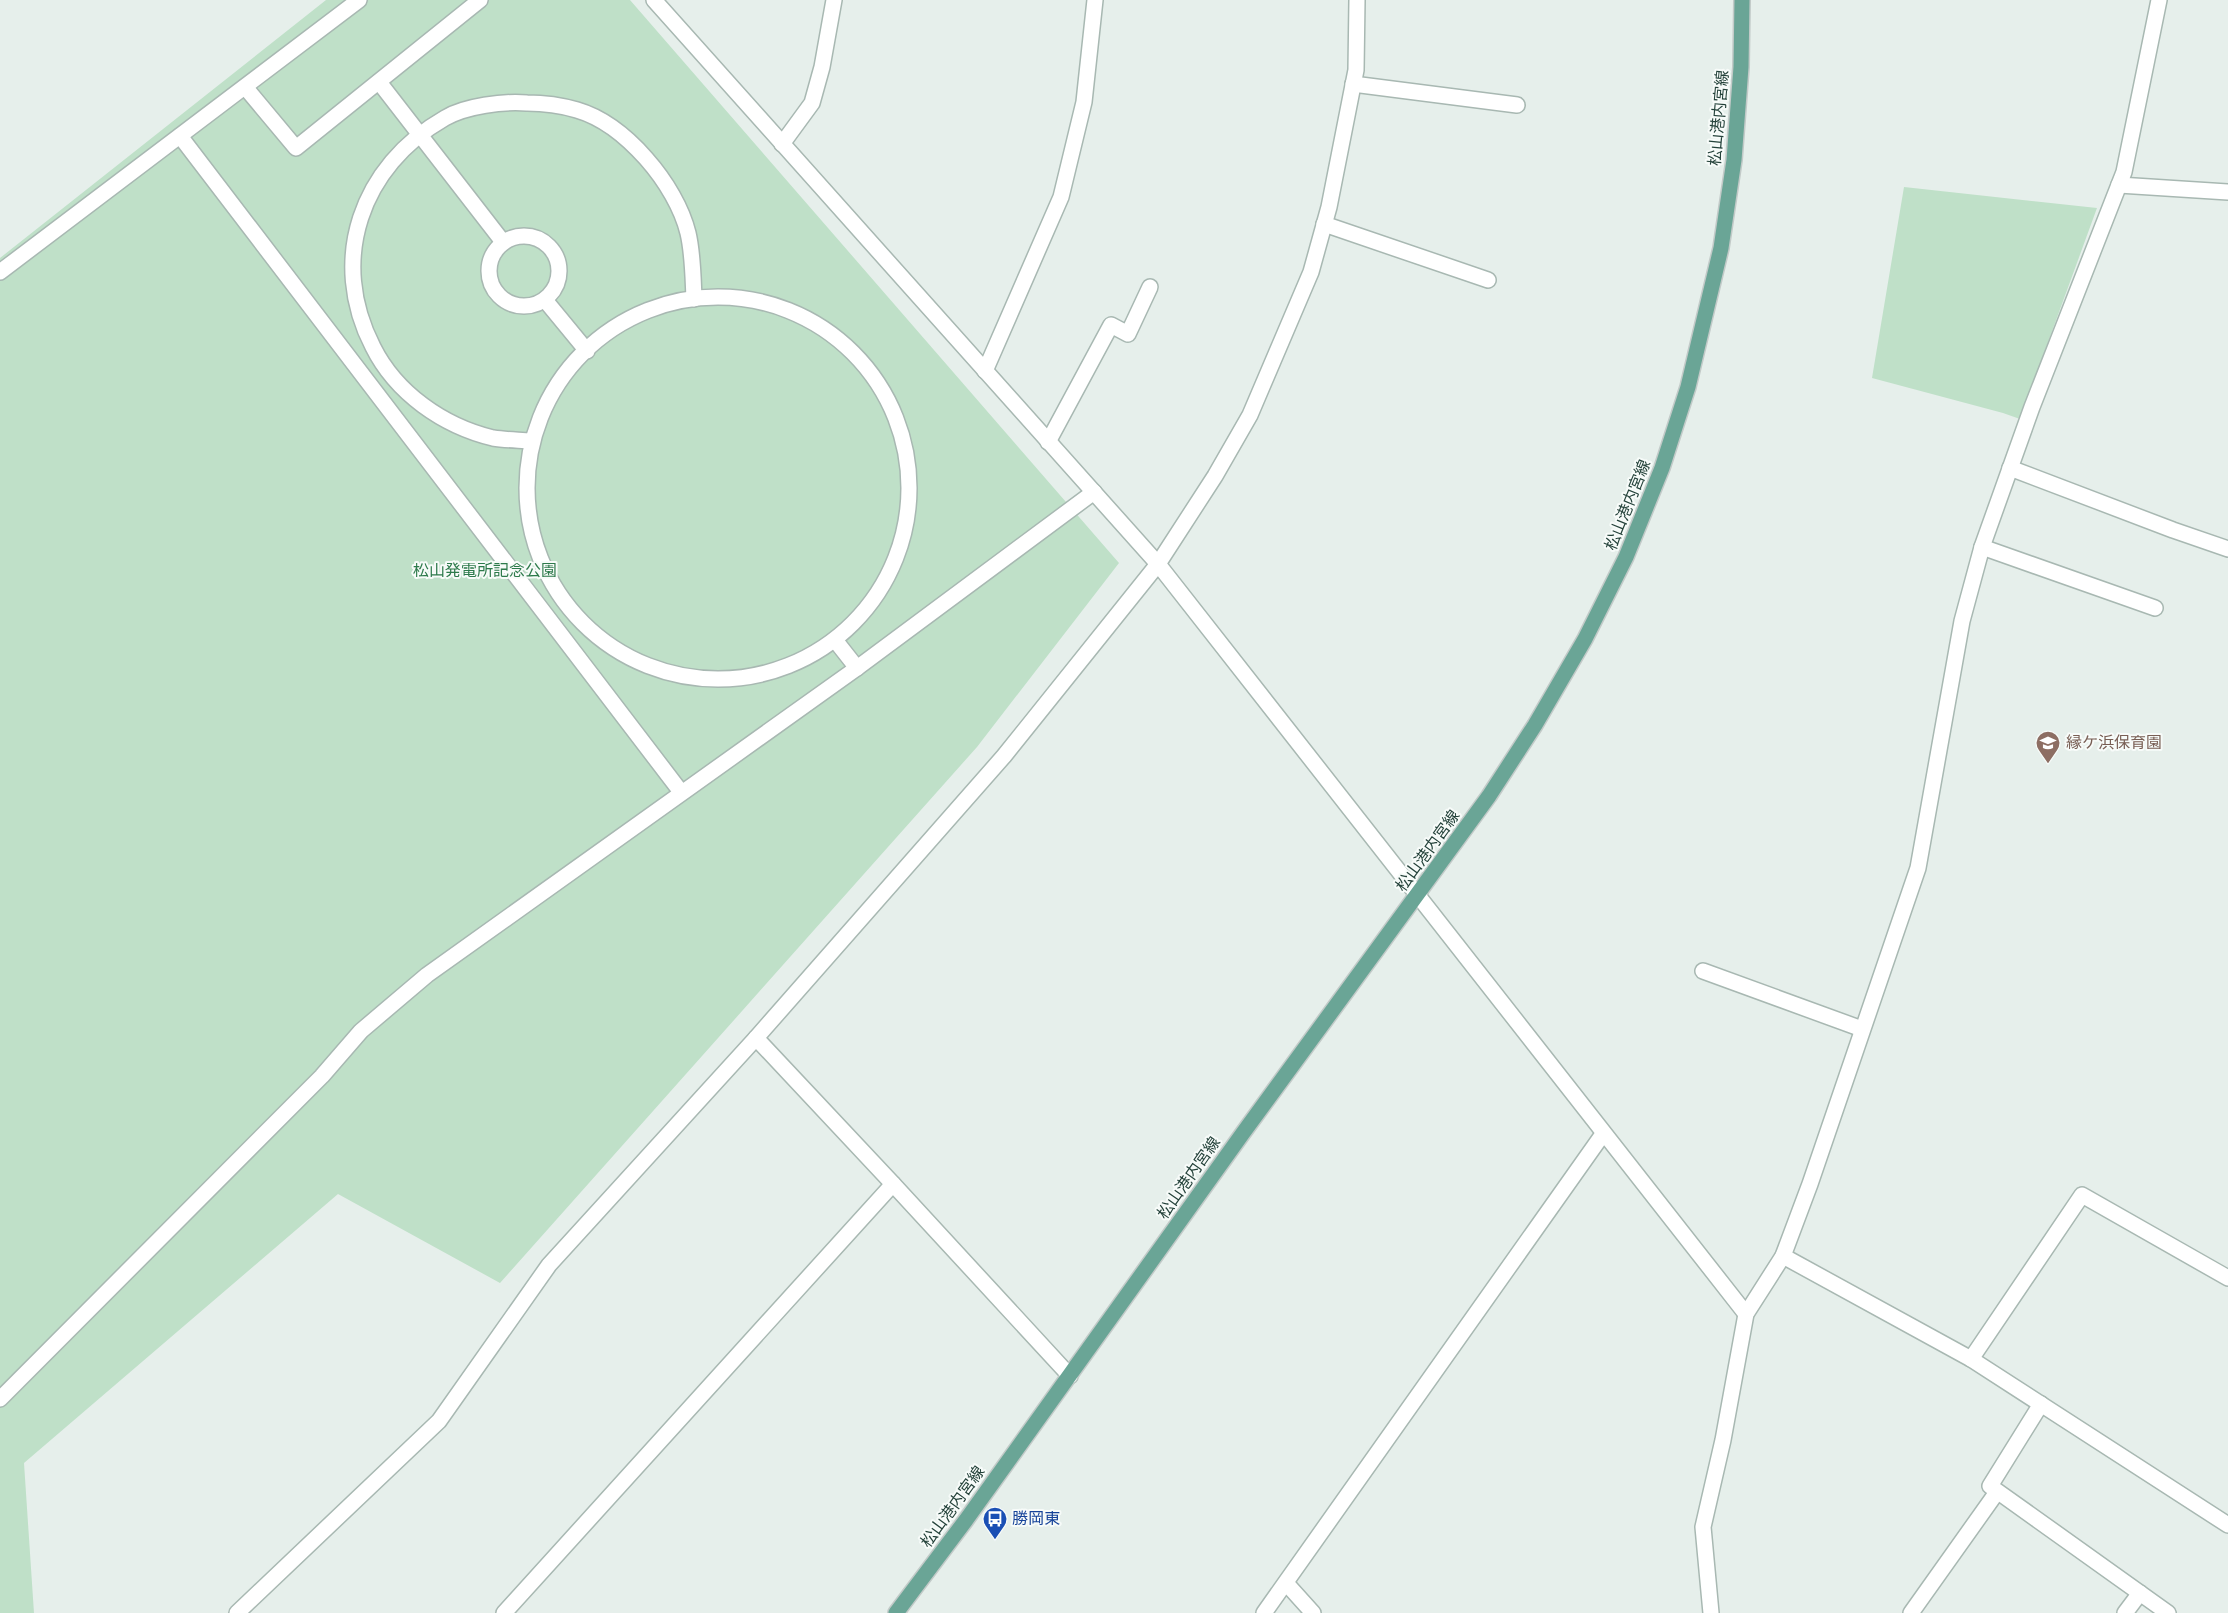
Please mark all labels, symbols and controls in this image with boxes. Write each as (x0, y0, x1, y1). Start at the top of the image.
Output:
street label: 松山港内宮線 (1704, 69, 1734, 167)
street label: 松山港内宮線 (1600, 456, 1656, 554)
park label: 松山発電所記念公園 (413, 560, 557, 582)
school or university icon: 縁ケ浜保育園 (2035, 730, 2061, 764)
place label: 縁ケ浜保育園 (2066, 732, 2162, 754)
street label: 松山港内宮線 (1391, 806, 1465, 896)
street label: 松山港内宮線 (1152, 1132, 1226, 1224)
street label: 松山港内宮線 (916, 1462, 990, 1552)
bus stop icon: 勝岡東 (982, 1506, 1008, 1540)
place label: 勝岡東 (1012, 1508, 1060, 1530)

